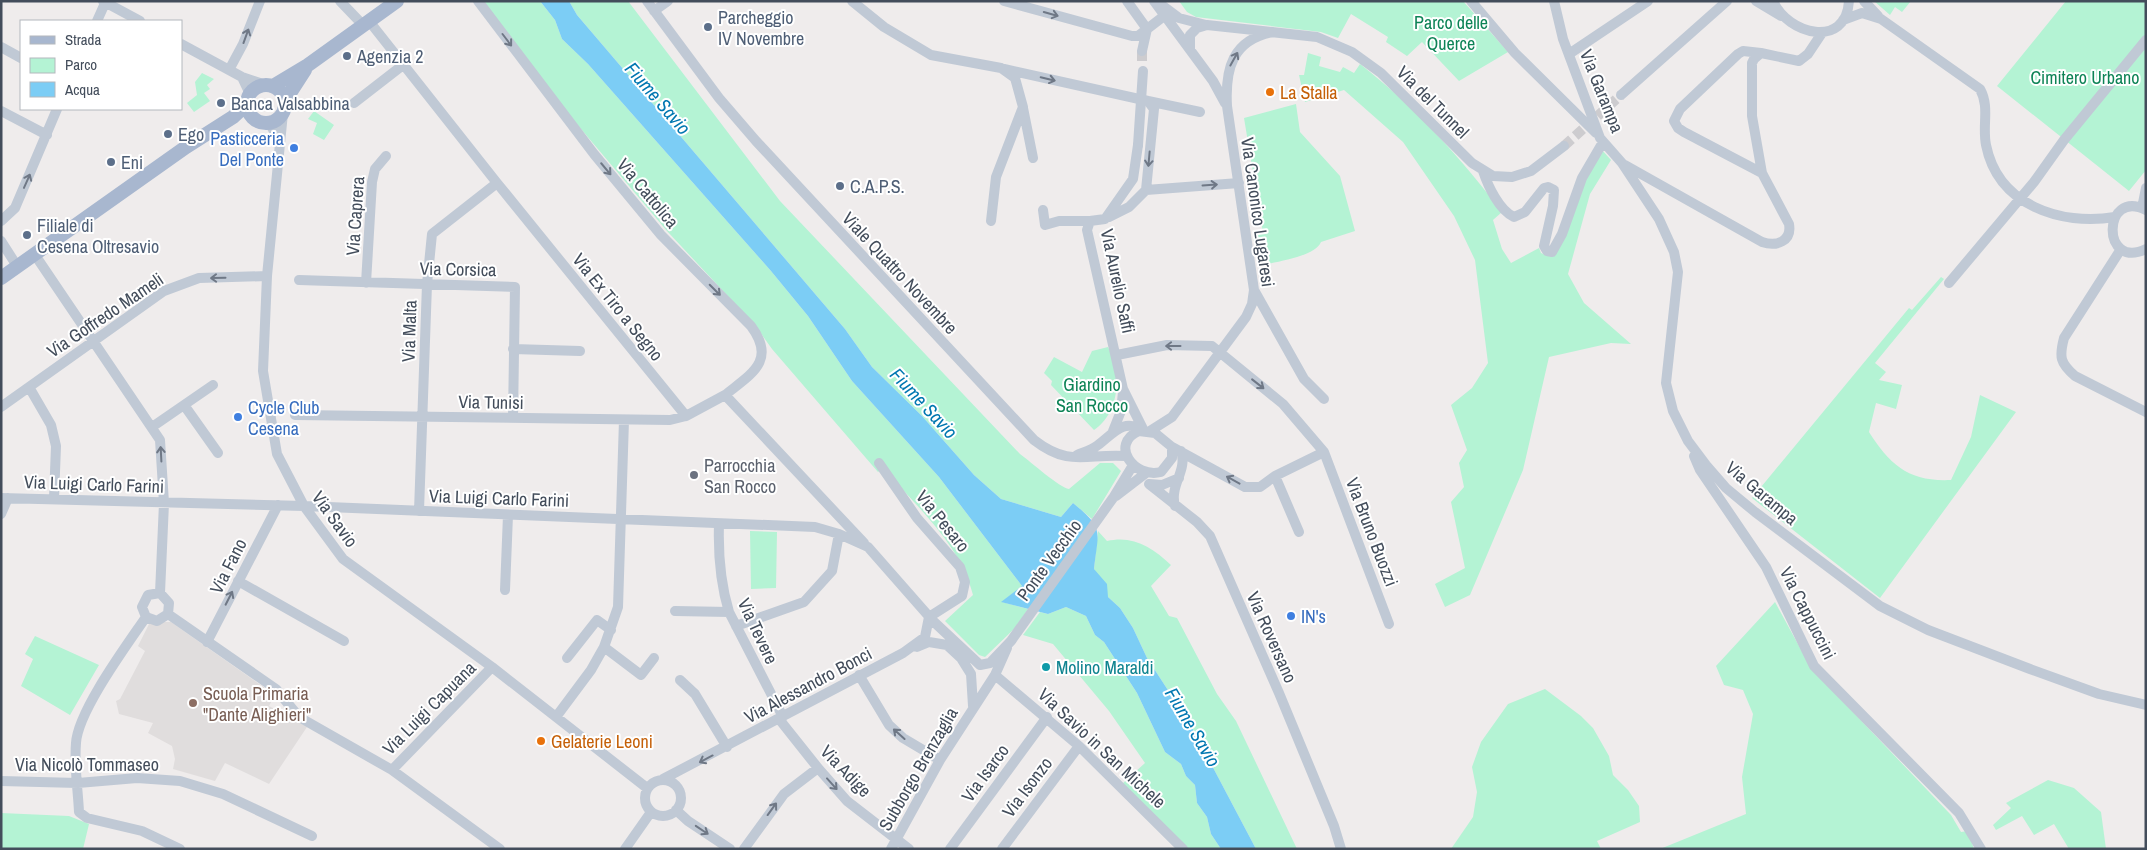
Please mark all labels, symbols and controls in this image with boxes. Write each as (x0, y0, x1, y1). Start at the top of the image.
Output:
place label: Parcheggio IV Novembre (718, 5, 804, 51)
one-way arrow (1043, 9, 1059, 19)
park label: Parco delle Querce (1414, 10, 1488, 56)
legend (20, 20, 182, 110)
marker: Parcheggio IV Novembre (702, 21, 714, 33)
text: Strada (65, 29, 101, 50)
one-way arrow (242, 29, 251, 44)
one-way arrow (502, 33, 512, 47)
place label: Agenzia 2 (356, 44, 423, 69)
street label: Via Garampa (1574, 46, 1630, 136)
marker: Agenzia 2 (341, 50, 353, 62)
one-way arrow (1230, 52, 1239, 67)
text: Parco (65, 54, 97, 75)
water label: Fiume Savio (619, 56, 697, 140)
street label: Via del Tunnel (1391, 60, 1475, 144)
park label: Cimitero Urbano (2030, 65, 2140, 90)
one-way arrow (1040, 74, 1056, 84)
text: Acqua (64, 79, 100, 100)
place label: La Stalla (1280, 80, 1337, 105)
marker: La Stalla (1264, 86, 1276, 98)
place label: Banca Valsabbina (231, 91, 350, 116)
marker: Banca Valsabbina (215, 97, 227, 109)
place label: Ego (178, 122, 204, 147)
place label: Pasticceria Del Ponte (210, 126, 284, 172)
marker: Ego (162, 128, 174, 140)
street label: Via Canonico Lugaresi (1235, 136, 1281, 288)
marker: Pasticceria Del Ponte (288, 142, 300, 154)
place label: Eni (121, 150, 143, 175)
one-way arrow (1144, 151, 1153, 167)
street label: Via Cattolica (611, 153, 685, 233)
marker: Eni (105, 156, 117, 168)
one-way arrow (601, 162, 612, 175)
one-way arrow (23, 174, 33, 189)
place label: C.A.P.S. (850, 174, 905, 199)
street label: Via Caprera (340, 176, 370, 256)
marker: C.A.P.S. (834, 180, 846, 192)
one-way arrow (1202, 181, 1218, 190)
street label: Viale Quattro Novembre (837, 206, 963, 340)
place label: Filiale di Cesena Oltresavio (37, 213, 159, 259)
street label: Via Aurelio Saffi (1095, 226, 1141, 336)
marker: Filiale di Cesena Oltresavio (21, 229, 33, 241)
street label: Via Ex Tiro a Segno (567, 248, 669, 366)
street label: Via Corsica (419, 256, 497, 282)
street label: Via Goffredo Mameli (42, 267, 168, 363)
one-way arrow (211, 273, 227, 282)
one-way arrow (709, 283, 721, 296)
street label: Via Malta (395, 300, 423, 362)
one-way arrow (1166, 341, 1182, 351)
water label: Fiume Savio (884, 362, 964, 444)
park label: Giardino San Rocco (1056, 372, 1128, 418)
one-way arrow (1251, 378, 1264, 389)
street label: Via Tunisi (458, 389, 524, 415)
place label: Cycle Club Cesena (248, 395, 319, 441)
marker: Cycle Club Cesena (232, 411, 244, 423)
one-way arrow (156, 447, 165, 463)
place label: Parrocchia San Rocco (704, 453, 776, 499)
street label: Via Garampa (1720, 455, 1804, 531)
street label: Via Luigi Carlo Farini (24, 469, 164, 499)
marker: Parrocchia San Rocco (688, 469, 700, 481)
street label: Via Bruno Buozzi (1340, 474, 1404, 590)
one-way arrow (1226, 475, 1241, 485)
street label: Via Luigi Carlo Farini (429, 483, 569, 513)
street label: Via Pesaro (910, 485, 976, 557)
street label: Via Savio (306, 486, 364, 552)
street label: Ponte Vecchio (1011, 514, 1087, 606)
street label: Via Fano (203, 534, 253, 598)
street label: Via Cappuccini (1774, 562, 1842, 664)
street label: Via Roversano (1241, 587, 1303, 687)
one-way arrow (224, 591, 234, 606)
street label: Via Tevere (732, 594, 784, 668)
place label: IN's (1301, 604, 1326, 629)
marker: IN's (1285, 610, 1297, 622)
street label: Via Alessandro Bonci (740, 641, 876, 729)
place label: Molino Maraldi (1056, 655, 1154, 680)
street label: Via Luigi Capuana (377, 656, 481, 760)
marker: Molino Maraldi (1040, 661, 1052, 673)
place label: Scuola Primaria "Dante Alighieri" (203, 681, 311, 727)
street label: Via Savio in San Michele (1033, 682, 1171, 814)
water label: Fiume Savio (1159, 682, 1227, 772)
marker: Scuola Primaria "Dante Alighieri" (187, 697, 199, 709)
street label: Subborgo Brenzaglia (873, 703, 963, 835)
one-way arrow (893, 728, 906, 740)
place label: Gelaterie Leoni (551, 729, 653, 754)
marker: Gelaterie Leoni (535, 735, 547, 747)
street label: Via Adige (815, 739, 877, 803)
street label: Via Isarco (955, 739, 1015, 807)
street label: Via Nicolò Tommaseo (15, 752, 159, 777)
street label: Via Isonzo (996, 752, 1058, 822)
one-way arrow (698, 754, 713, 764)
one-way arrow (826, 777, 838, 790)
one-way arrow (767, 803, 778, 816)
one-way arrow (695, 825, 709, 835)

